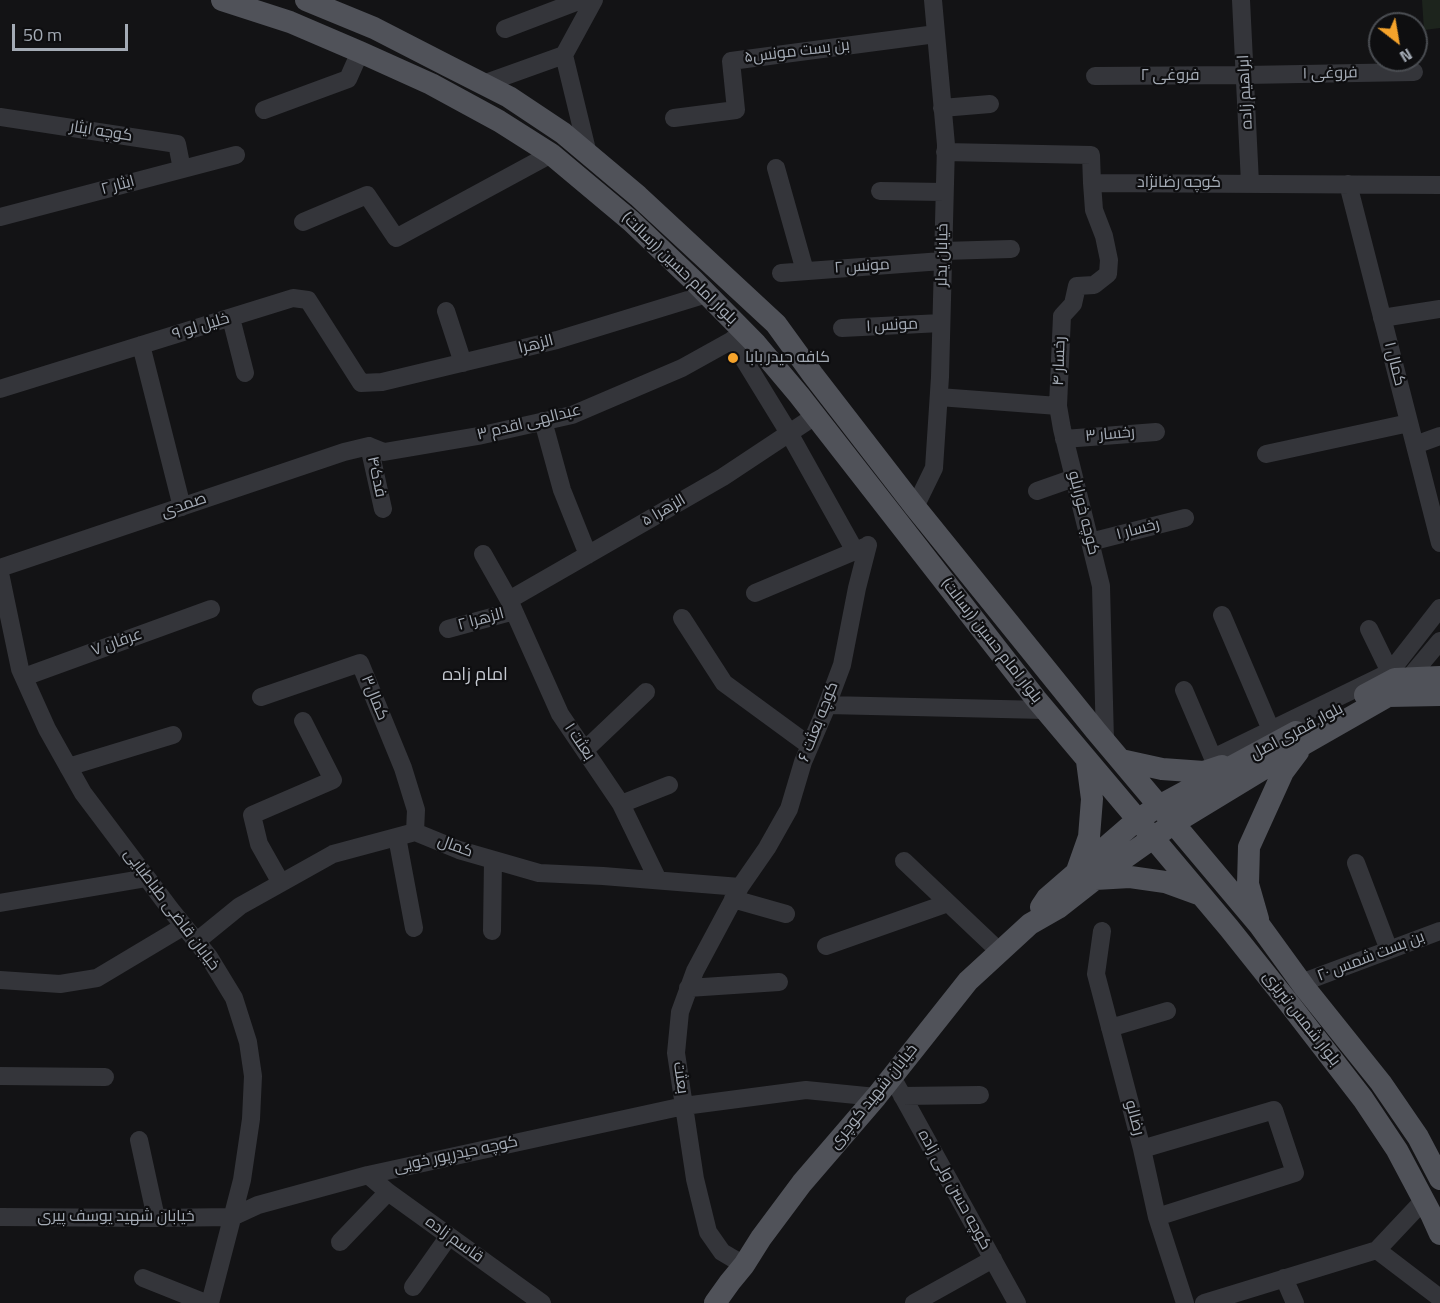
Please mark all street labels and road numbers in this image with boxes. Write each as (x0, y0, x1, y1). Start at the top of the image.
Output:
street label: بن بست مونس۵ (743, 36, 851, 68)
street label: ابراهیم زاده (1234, 54, 1258, 130)
street label: فروغی ۱ (1302, 64, 1358, 84)
street label: فروغی ۲ (1141, 66, 1199, 86)
street label: کوچه ایثار (68, 118, 134, 146)
street label: ایثار ۲ (99, 172, 137, 200)
street label: کوچه رضانژاد (1137, 173, 1221, 193)
street label: بلوار امام حسین (رسالت) (617, 209, 741, 329)
street label: خیابان یدلر (933, 223, 953, 287)
street label: مونس ۲ (834, 255, 890, 279)
street label: خلیل لو ۹ (170, 309, 232, 345)
street label: مونس ۱ (865, 315, 919, 337)
street label: الزهرا (517, 331, 555, 359)
street label: رخسار ۴ (1050, 336, 1070, 386)
street label: کمال ۱ (1379, 340, 1409, 388)
street label: عبدالهی اقدم ۳ (475, 401, 583, 445)
street label: رخسار ۳ (1084, 423, 1136, 447)
street label: فدک۴ (362, 455, 390, 499)
street label: کوچه خورابلو (1063, 469, 1103, 557)
street label: صمدی (159, 489, 209, 523)
street label: الزهرا ۵ (639, 491, 689, 531)
street label: رخسار ۱ (1114, 515, 1162, 545)
street label: بلوار امام حسین (رسالت) (936, 575, 1046, 707)
street label: الزهرا ۲ (456, 605, 506, 635)
street label: عرفان ۷ (89, 625, 145, 661)
street label: کمال۳ (356, 673, 392, 723)
street label: کوچه بعثت ۶ (795, 679, 843, 765)
street label: بلوار قمری اصل (1247, 700, 1347, 764)
street label: بعثت ۱ (560, 720, 598, 764)
street label: کمال (435, 832, 475, 862)
street label: خیابان قاضی طباطبایی (119, 845, 223, 975)
street label: بن بست شمس ۲۰ (1315, 928, 1427, 986)
street label: بلوار شمس تبریزی (1258, 968, 1344, 1070)
street label: خیابان شهید کوچری (826, 1041, 922, 1153)
street label: بعثت (668, 1061, 692, 1095)
street label: رضالو (1120, 1098, 1148, 1138)
street label: کوچه حسن ولی زاده (913, 1127, 995, 1253)
street label: کوچه حیدرپور خویی (392, 1132, 520, 1178)
street label: خیابان شهید یوسف پیری (37, 1207, 195, 1227)
street label: قاسم زاده (421, 1212, 487, 1268)

